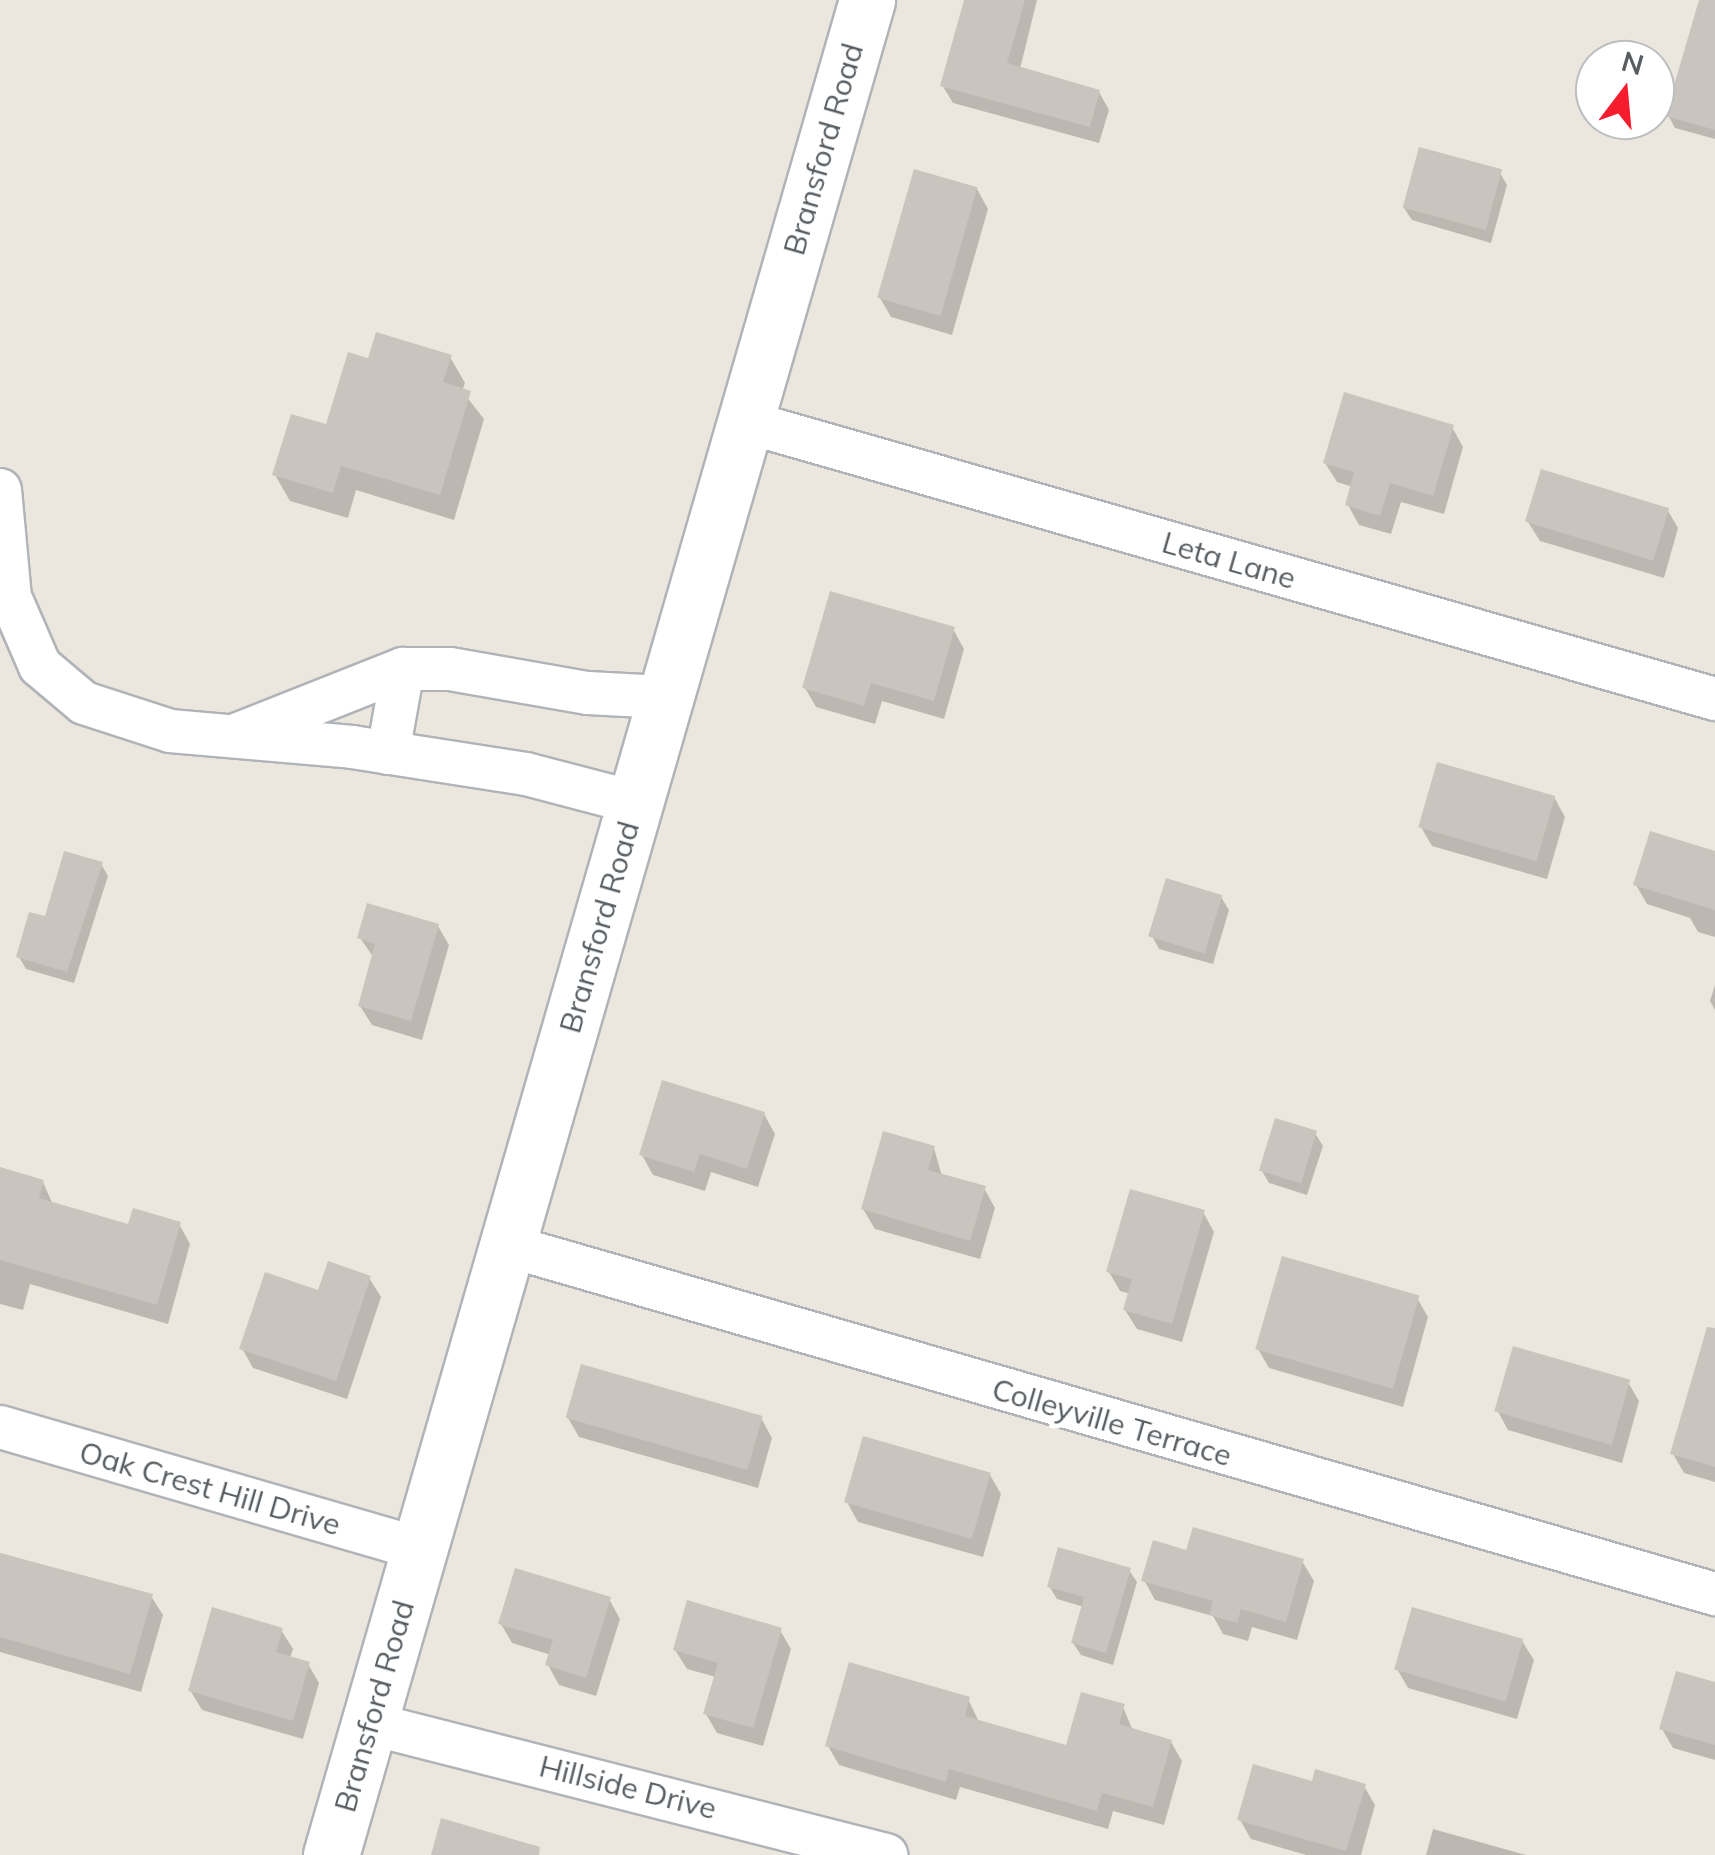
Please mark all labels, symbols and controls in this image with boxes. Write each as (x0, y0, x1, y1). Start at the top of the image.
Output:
street label: Bransford Road (776, 39, 870, 259)
north arrow (1575, 40, 1675, 140)
text: N (1618, 43, 1648, 82)
street label: Leta Lane (1158, 524, 1300, 596)
street label: Bransford Road (552, 817, 646, 1037)
street label: Colleyville Terrace (988, 1371, 1236, 1473)
street label: Oak Crest Hill Drive (75, 1434, 345, 1542)
street label: Bransford Road (327, 1596, 421, 1816)
street label: Hillside Drive (536, 1748, 720, 1826)

